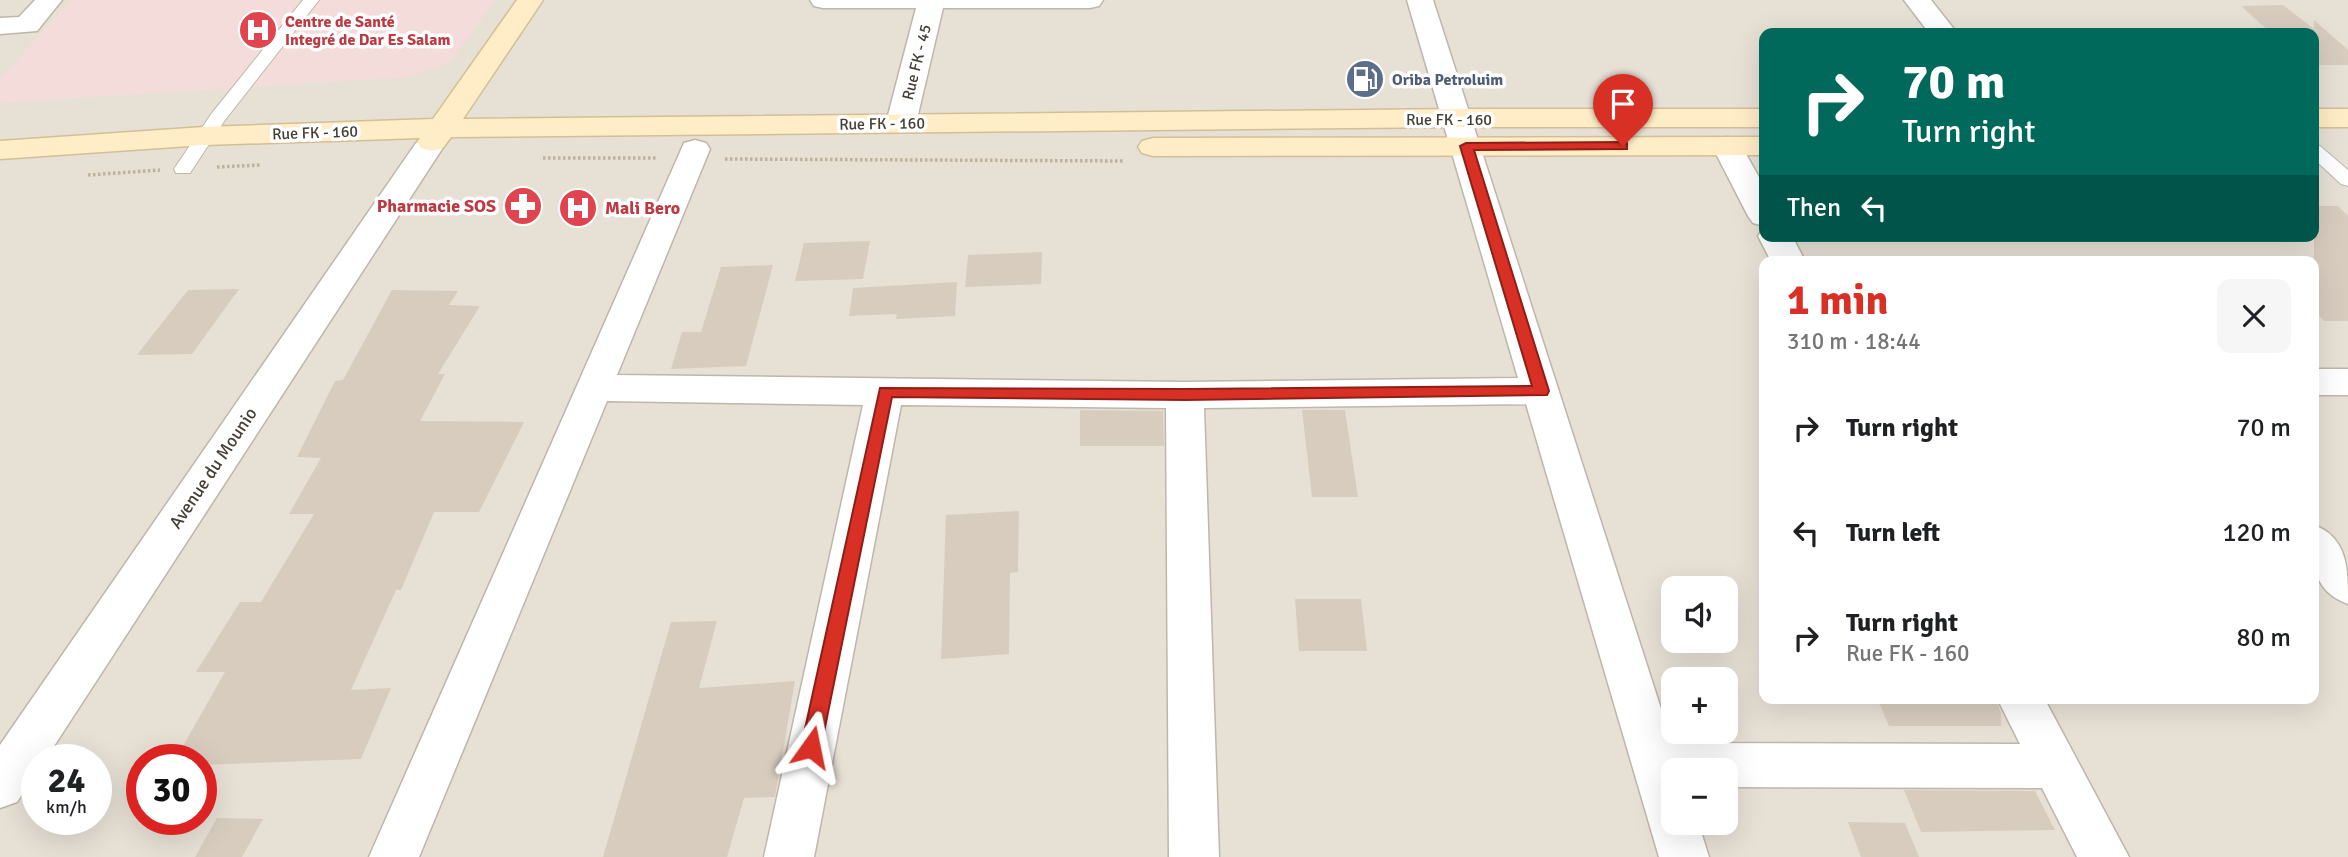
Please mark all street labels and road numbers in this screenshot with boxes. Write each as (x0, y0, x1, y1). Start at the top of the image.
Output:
street label: Rue FK - 45 (898, 22, 936, 102)
street label: Rue FK - 160 (1406, 110, 1492, 130)
street label: Rue FK - 160 (839, 113, 925, 135)
street label: Rue FK - 160 (272, 122, 358, 144)
street label: Avenue du Mounio (164, 403, 262, 533)

